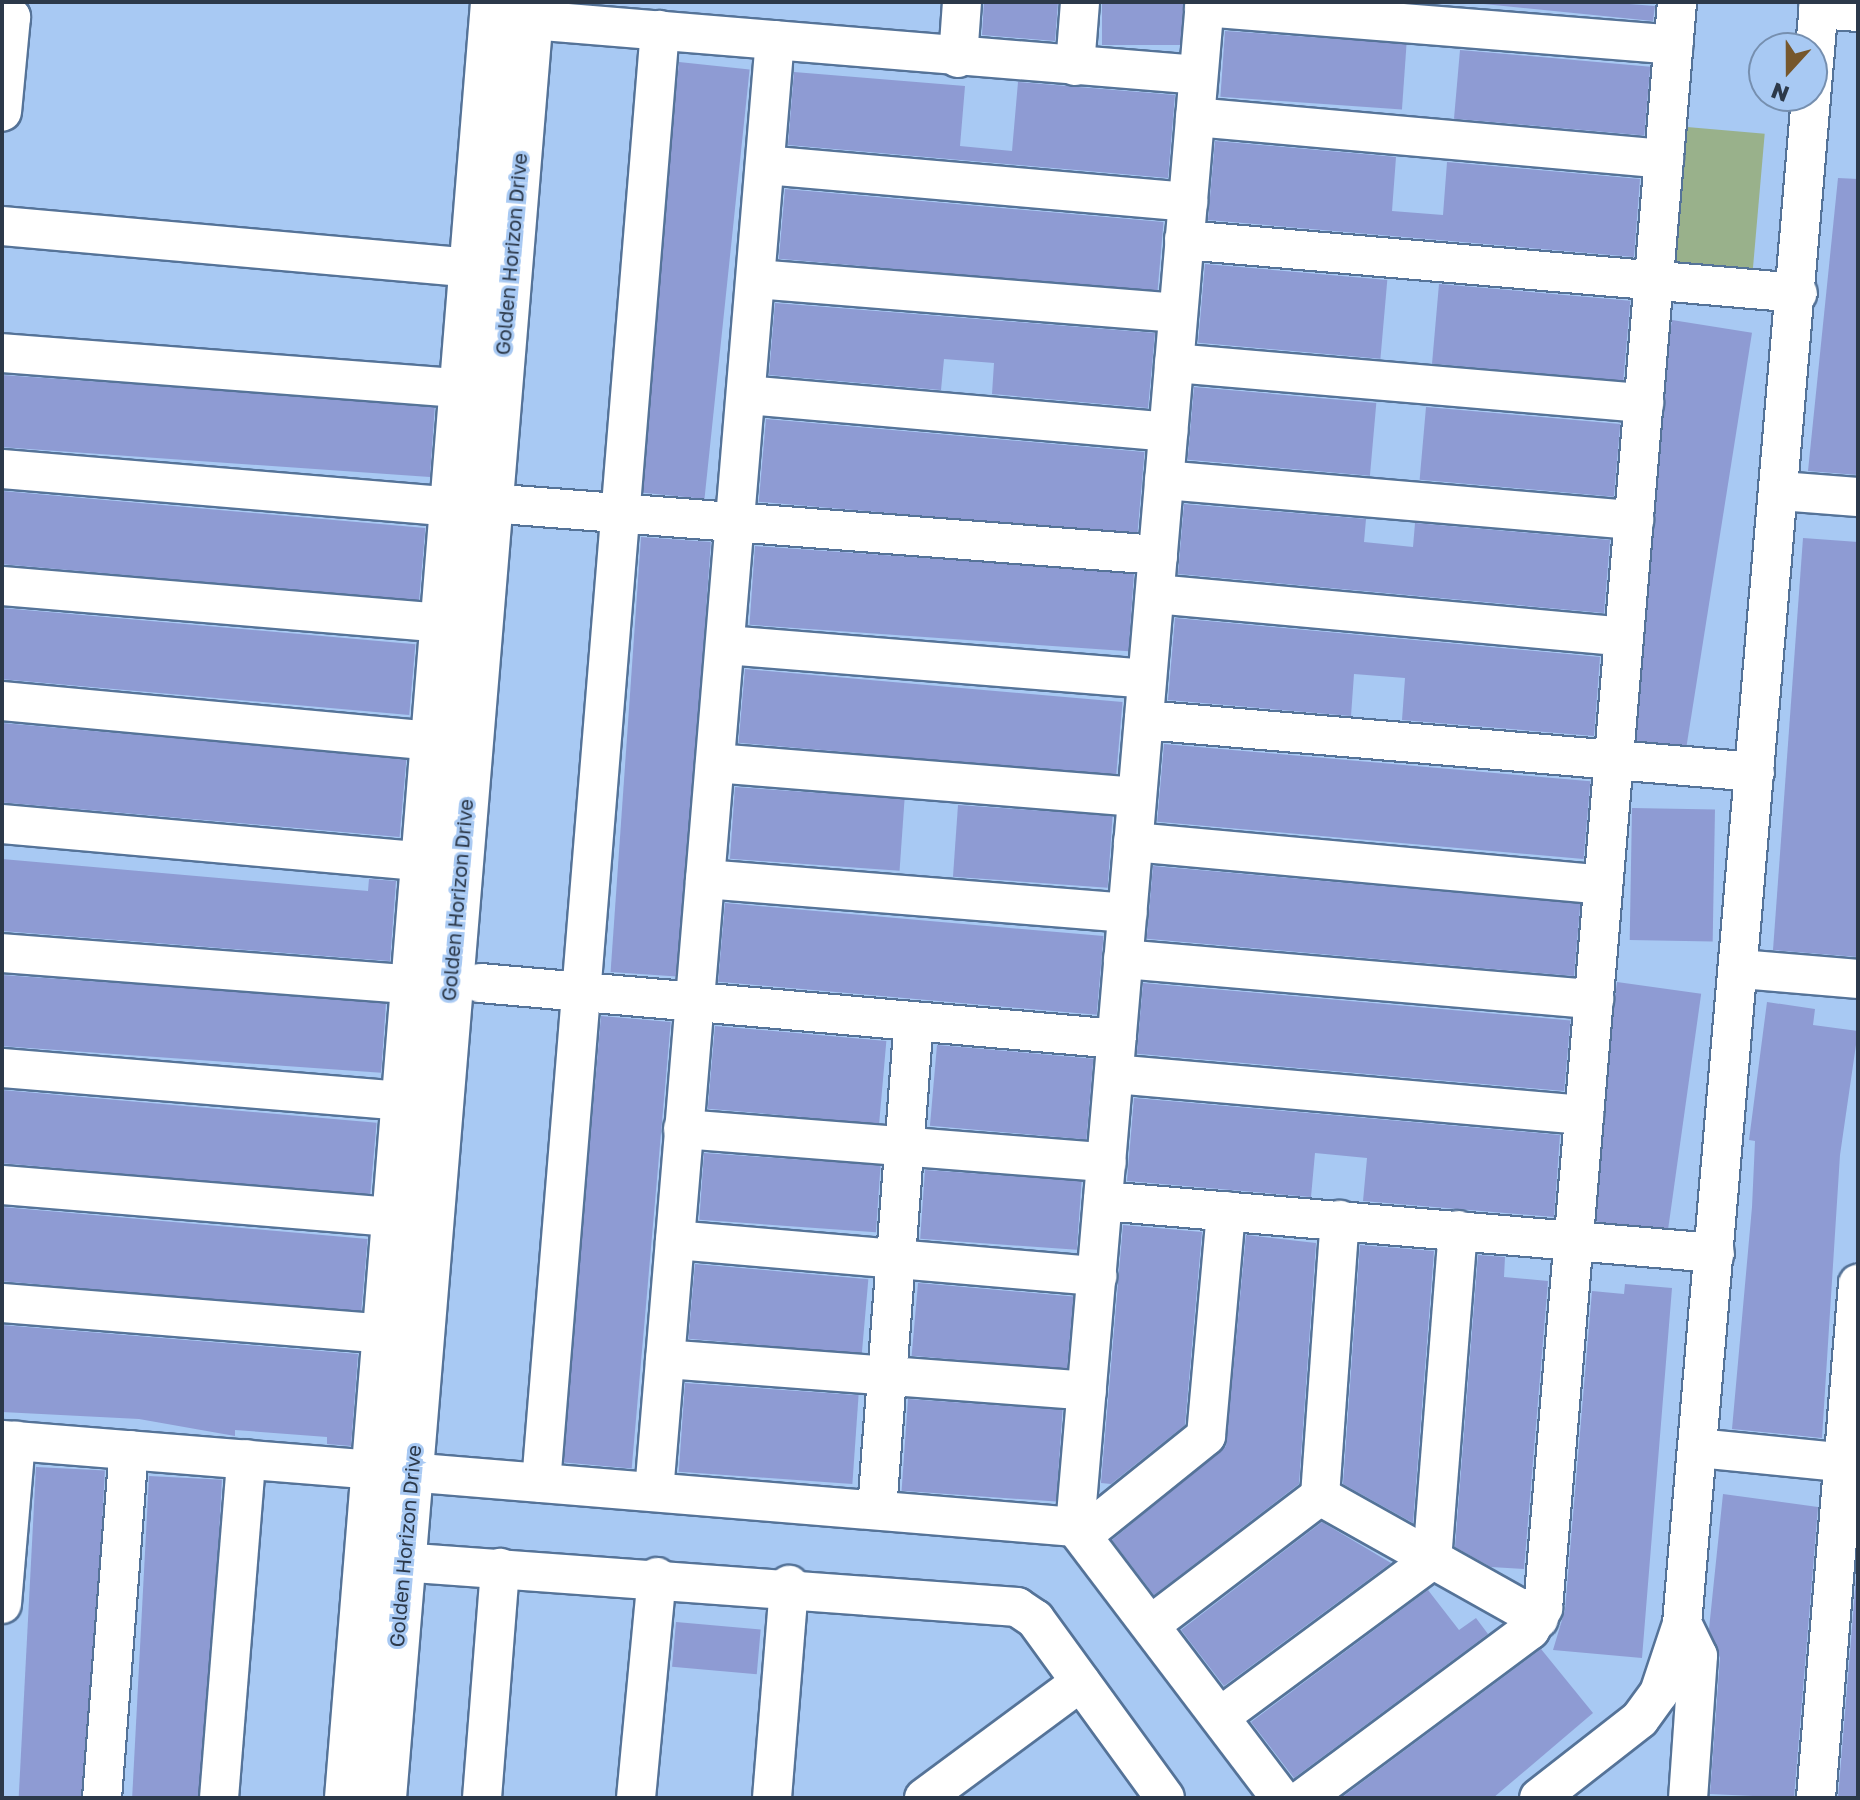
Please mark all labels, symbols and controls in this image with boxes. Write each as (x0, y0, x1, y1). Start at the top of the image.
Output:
north arrow (1748, 32, 1828, 112)
text: N (1767, 77, 1793, 109)
street label: Golden Horizon Drive (490, 152, 532, 356)
street label: Golden Horizon Drive (436, 798, 478, 1002)
street label: Golden Horizon Drive (384, 1444, 426, 1648)

